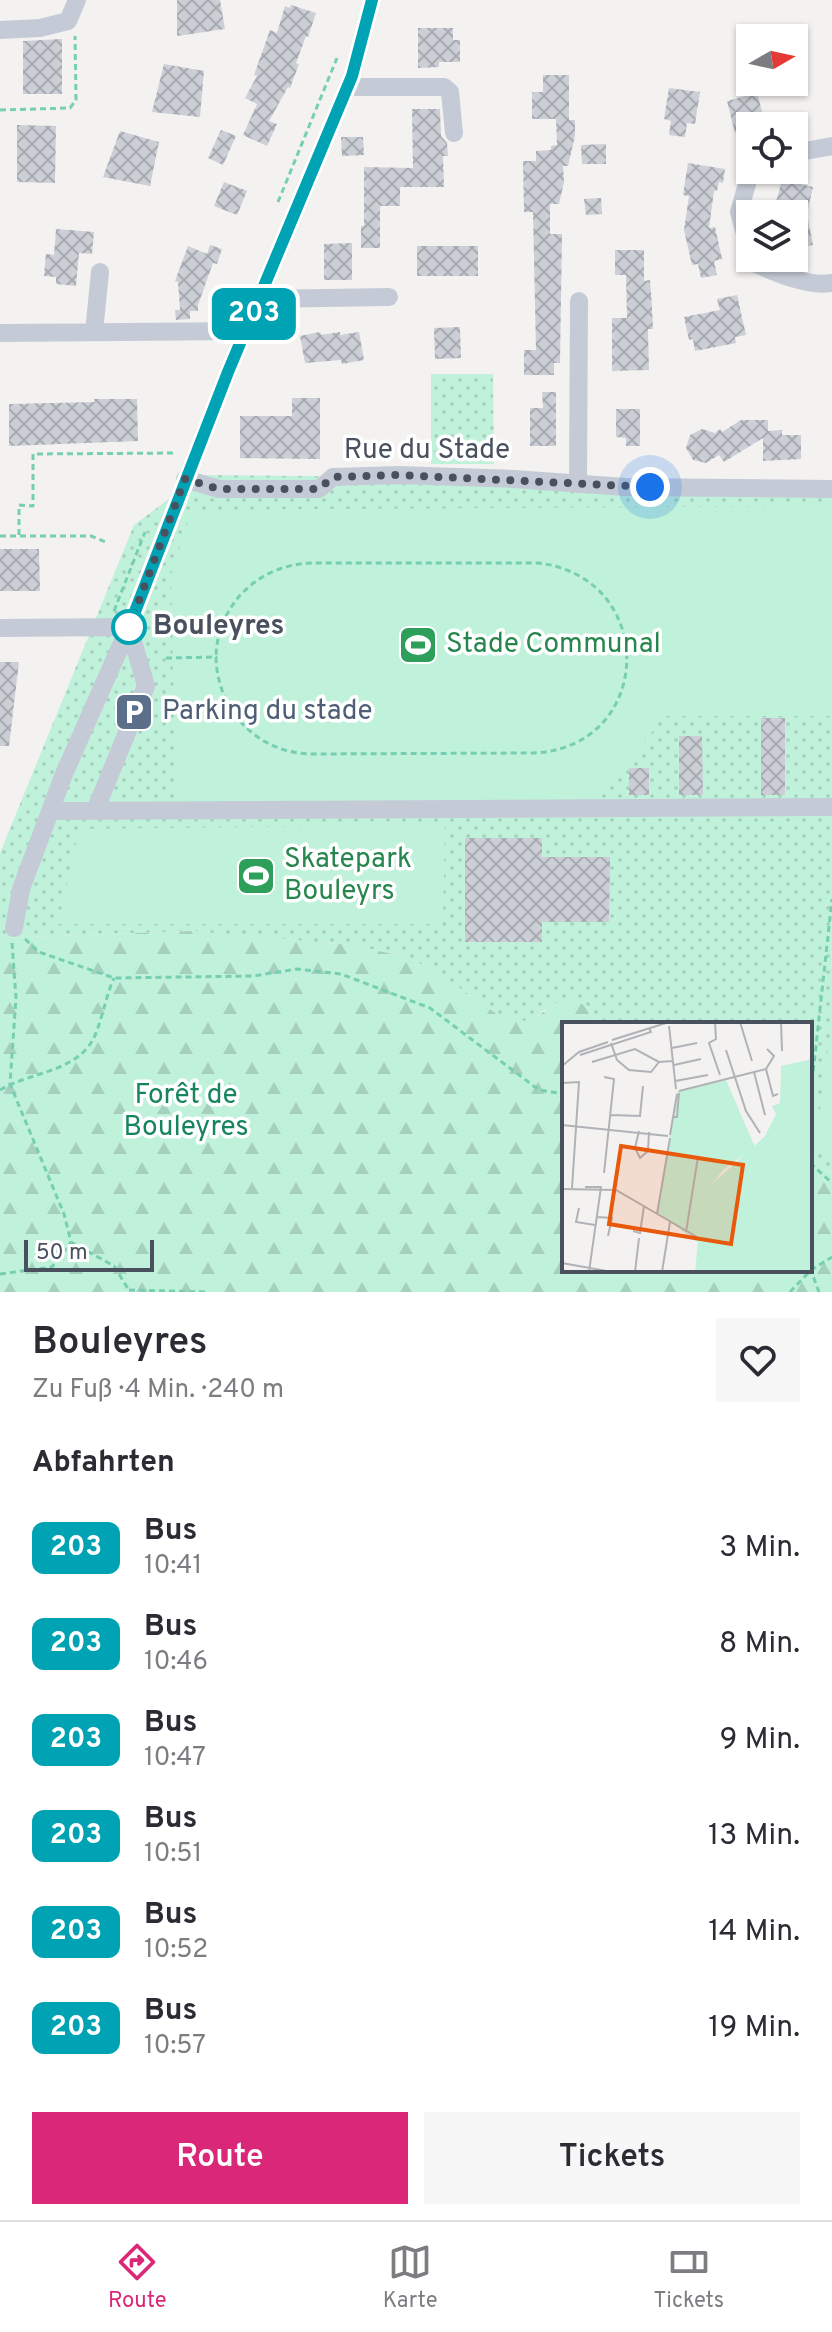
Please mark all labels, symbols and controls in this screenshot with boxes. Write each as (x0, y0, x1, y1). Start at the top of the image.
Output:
north arrow (736, 24, 808, 96)
map controls (736, 24, 808, 272)
button: locate (736, 112, 808, 184)
button: layers (736, 200, 808, 272)
line badge: 203 (208, 288, 300, 340)
text: 203 (228, 296, 280, 332)
street label: Rue du Stade (344, 433, 510, 469)
your location (630, 467, 670, 507)
place label: Bouleyres (153, 609, 284, 645)
marker: Bouleyres (112, 610, 146, 644)
sports icon: Stade Communal (397, 624, 439, 666)
place label: Stade Communal (446, 627, 661, 663)
parking icon: Parking du stade (113, 691, 155, 733)
place label: Parking du stade (162, 694, 373, 730)
place label: Skatepark Bouleyrs (284, 842, 412, 910)
sports icon: Skatepark Bouleyrs (235, 855, 277, 897)
inset map (562, 1022, 812, 1272)
park label: Forêt de Bouleyres (123, 1078, 249, 1146)
scale bar (24, 1236, 154, 1272)
text: 50 m (36, 1240, 88, 1267)
button: heart (716, 1318, 800, 1402)
text: Bouleyres (32, 1319, 207, 1368)
text: Zu Fuß · 4 Min. · 240 m (32, 1374, 284, 1407)
text: Abfahrten (32, 1445, 175, 1482)
text: Bus (144, 1513, 197, 1550)
text: 203 (50, 1530, 102, 1566)
text: 3 Min. (719, 1530, 800, 1567)
text: 10:41 (144, 1550, 202, 1583)
text: Bus (144, 1609, 197, 1646)
text: 203 (50, 1626, 102, 1662)
text: 8 Min. (719, 1626, 800, 1663)
text: 10:46 (144, 1646, 208, 1679)
text: Bus (144, 1705, 197, 1742)
text: 203 (50, 1722, 102, 1758)
text: 9 Min. (719, 1722, 800, 1759)
text: 10:47 (144, 1742, 206, 1775)
text: Bus (144, 1801, 197, 1838)
text: 203 (50, 1818, 102, 1854)
text: 13 Min. (708, 1818, 800, 1855)
text: 10:51 (144, 1838, 202, 1871)
text: Bus (144, 1897, 197, 1934)
text: 203 (50, 1914, 102, 1950)
text: 14 Min. (708, 1914, 800, 1951)
text: 10:52 (144, 1934, 208, 1967)
text: Bus (144, 1993, 197, 2030)
text: 203 (50, 2010, 102, 2046)
text: 19 Min. (708, 2010, 800, 2047)
text: 10:57 (144, 2030, 206, 2063)
button: Route (32, 2112, 408, 2204)
button: Tickets (424, 2112, 800, 2204)
tab: Route (108, 2240, 167, 2315)
tab: Karte (383, 2240, 438, 2315)
tab: Tickets (653, 2240, 724, 2315)

